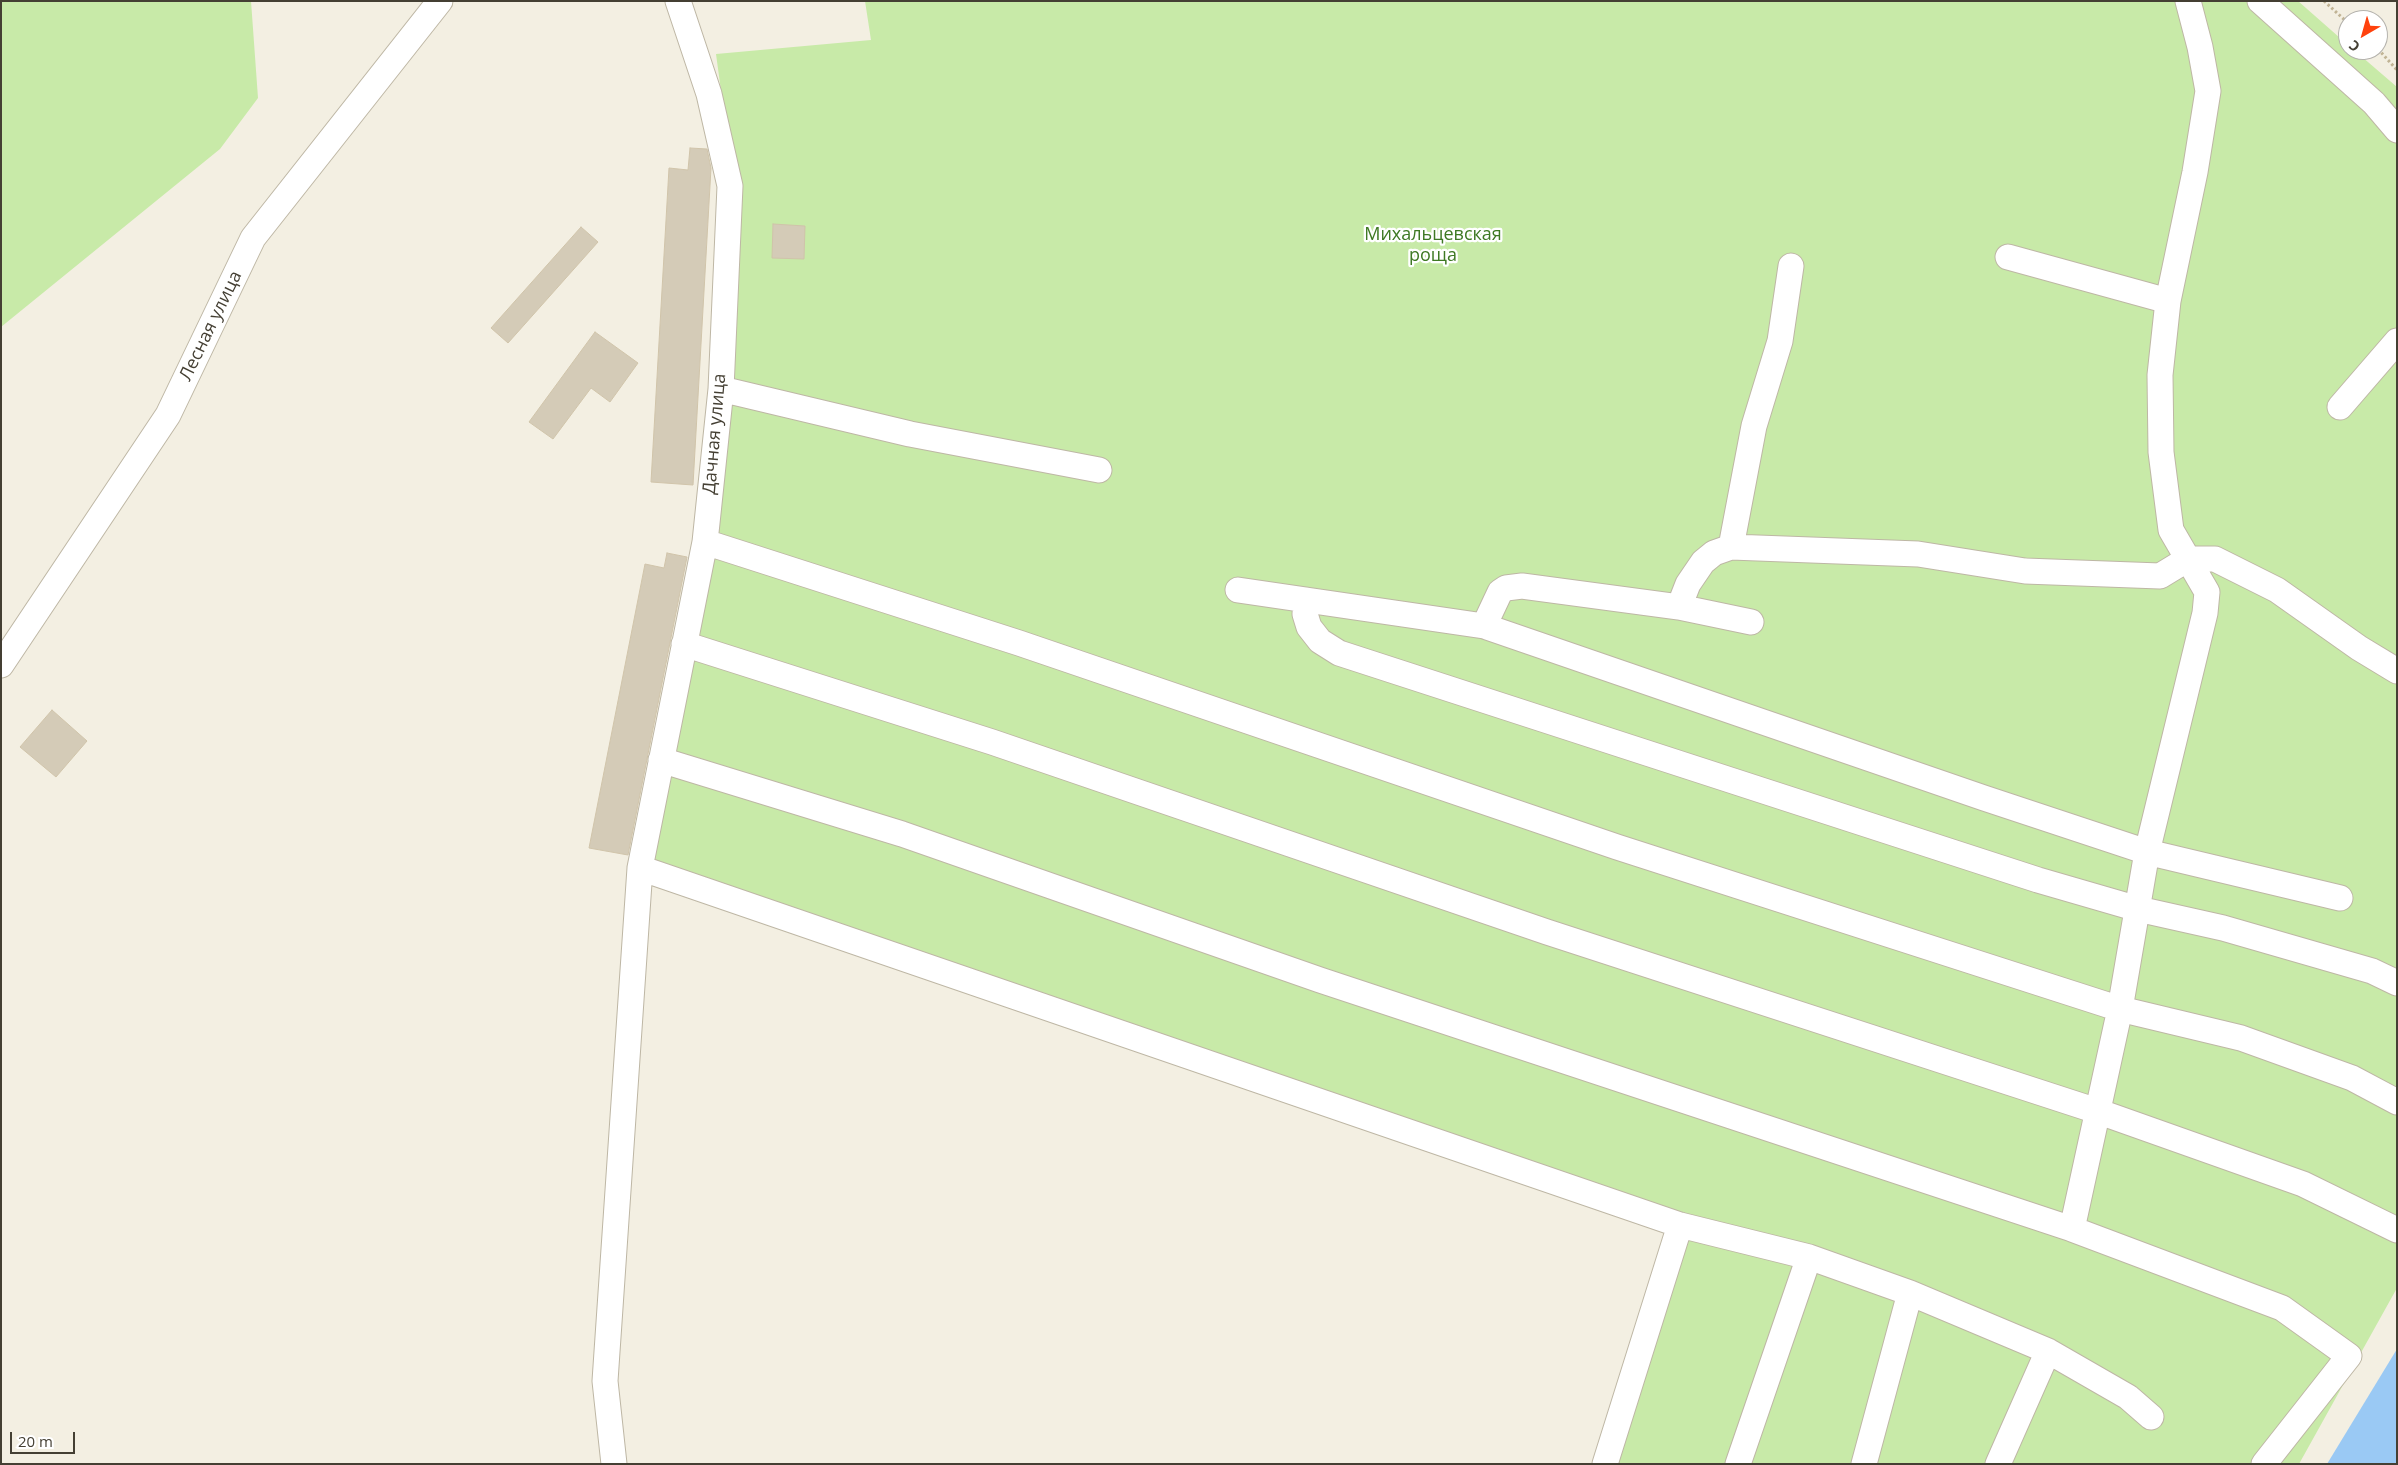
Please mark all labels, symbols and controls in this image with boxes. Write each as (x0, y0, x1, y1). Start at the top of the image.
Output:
north arrow (2338, 10, 2388, 60)
text: С (2345, 36, 2363, 57)
park label: Михальцевская роща (1364, 224, 1502, 266)
street label: Лесная улица (175, 268, 247, 384)
street label: Дачная улица (699, 373, 731, 495)
scale bar (12, 1422, 78, 1454)
text: 20 m (18, 1431, 53, 1451)

